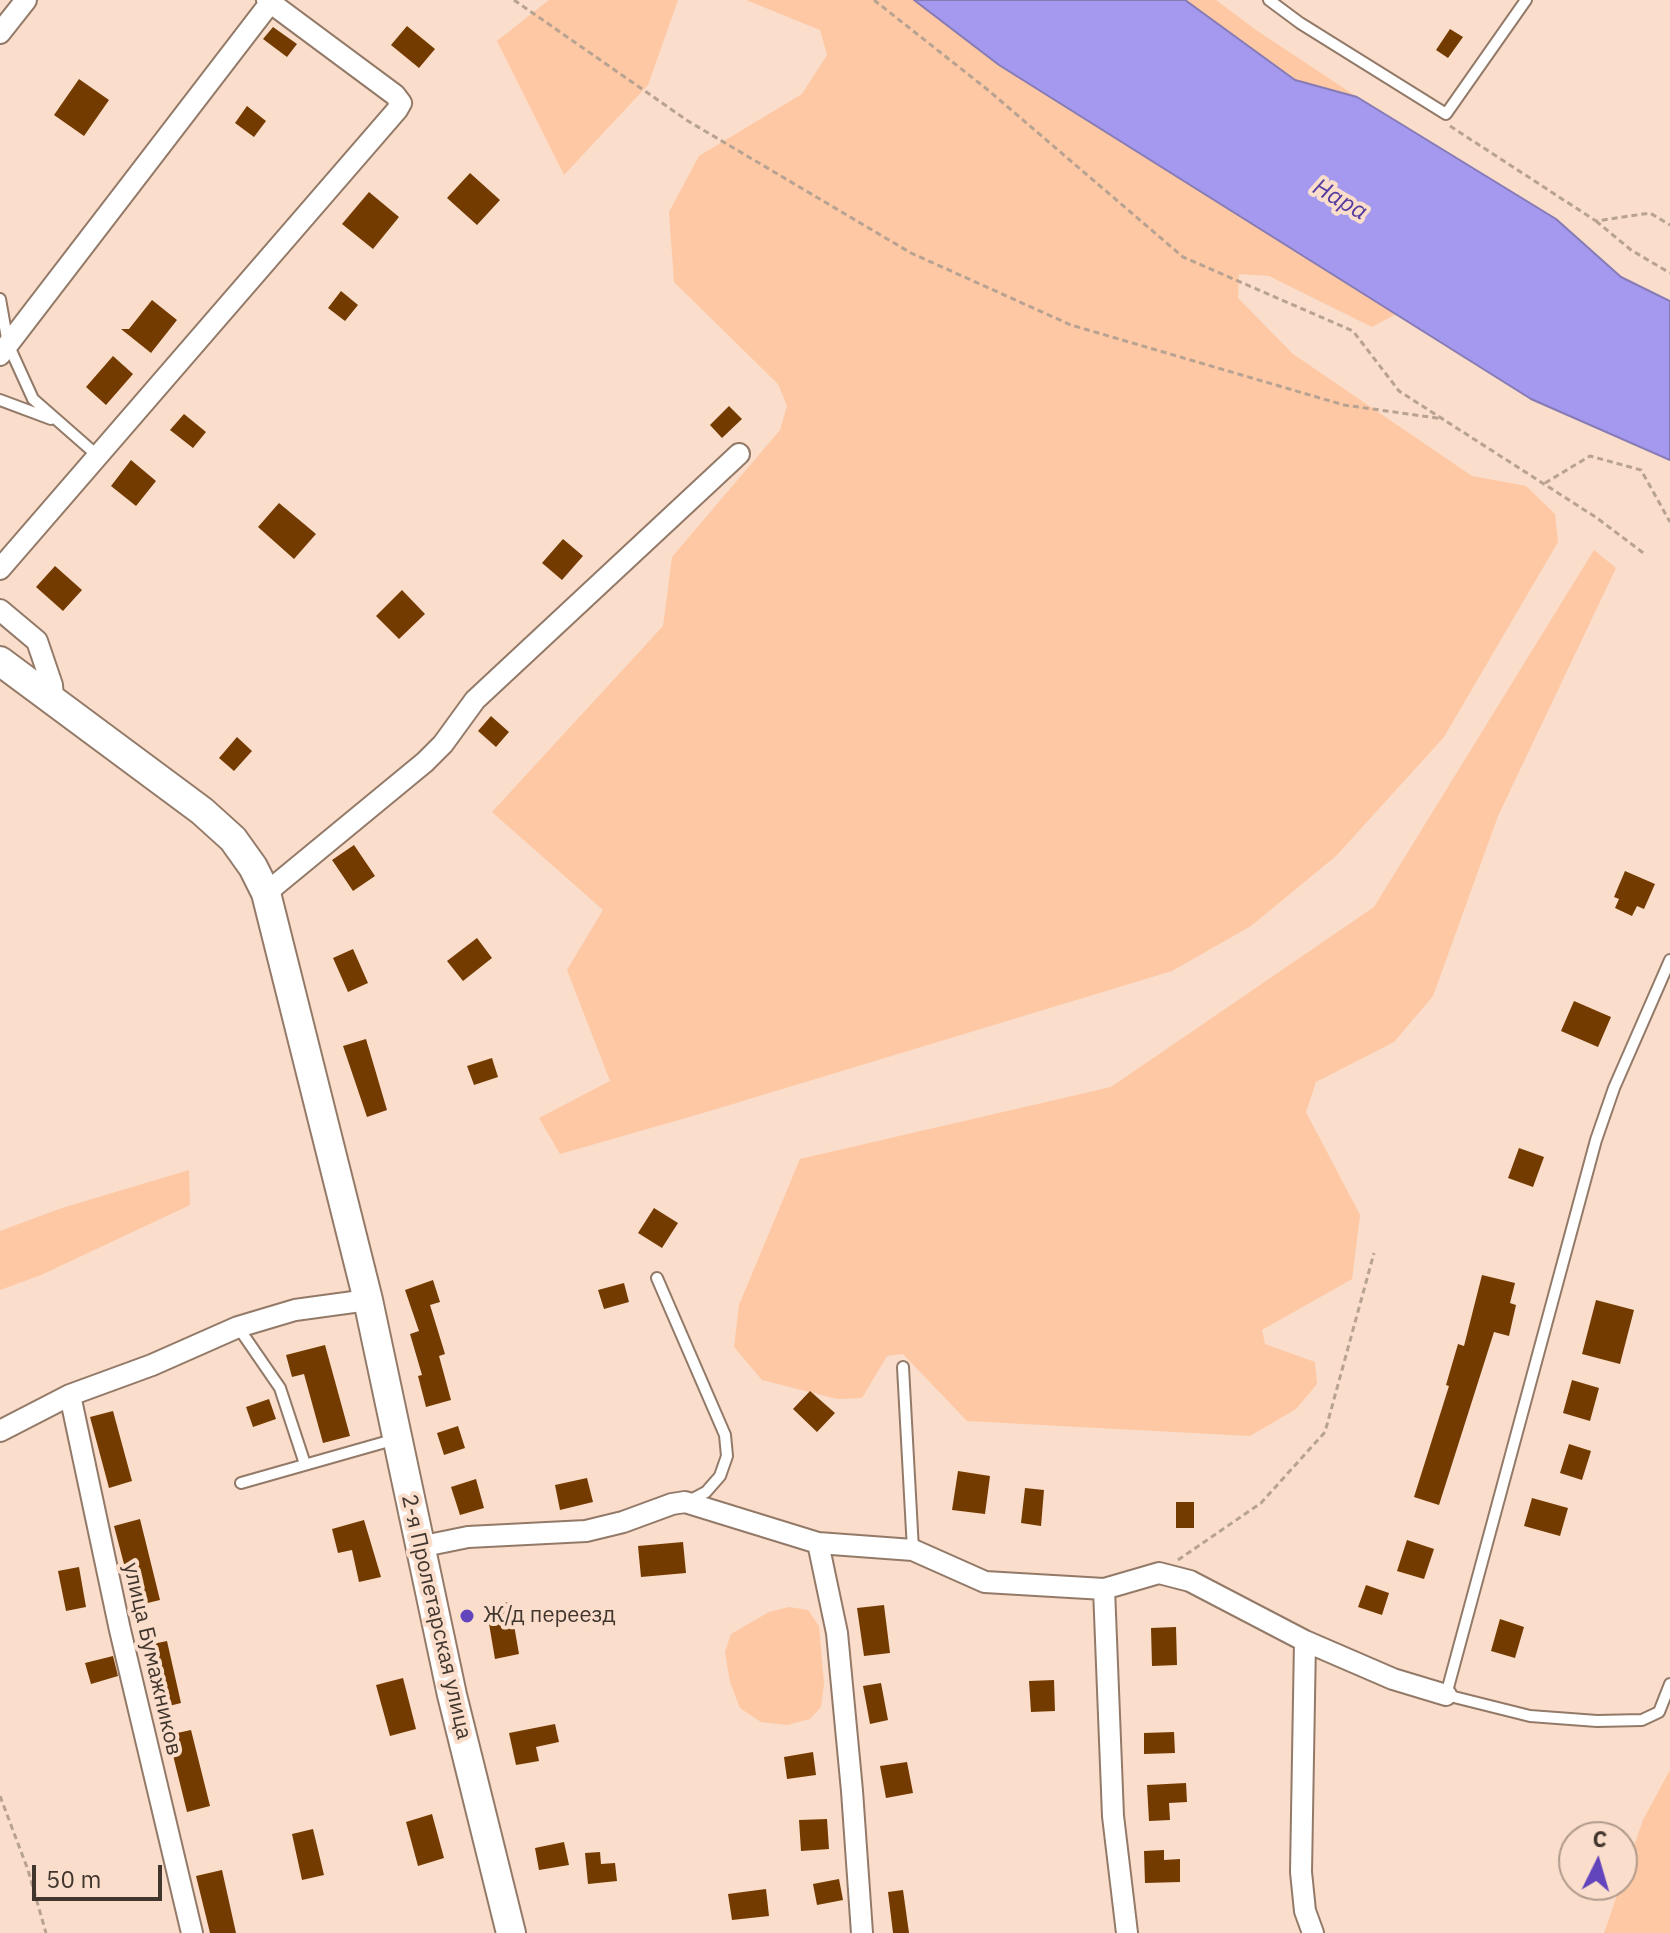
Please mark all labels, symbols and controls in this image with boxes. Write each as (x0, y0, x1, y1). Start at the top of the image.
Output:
water label: Нара (1308, 173, 1372, 227)
street label: 2-я Пролетарская улица (395, 1492, 477, 1742)
street label: улица Бумажников (117, 1560, 187, 1758)
place label: Ж/д переезд (483, 1603, 616, 1629)
marker: Ж/д переезд (458, 1607, 476, 1625)
north arrow (1558, 1821, 1638, 1901)
text: С (1592, 1824, 1608, 1854)
scale bar (36, 1849, 166, 1899)
text: 50 m (46, 1863, 101, 1895)

